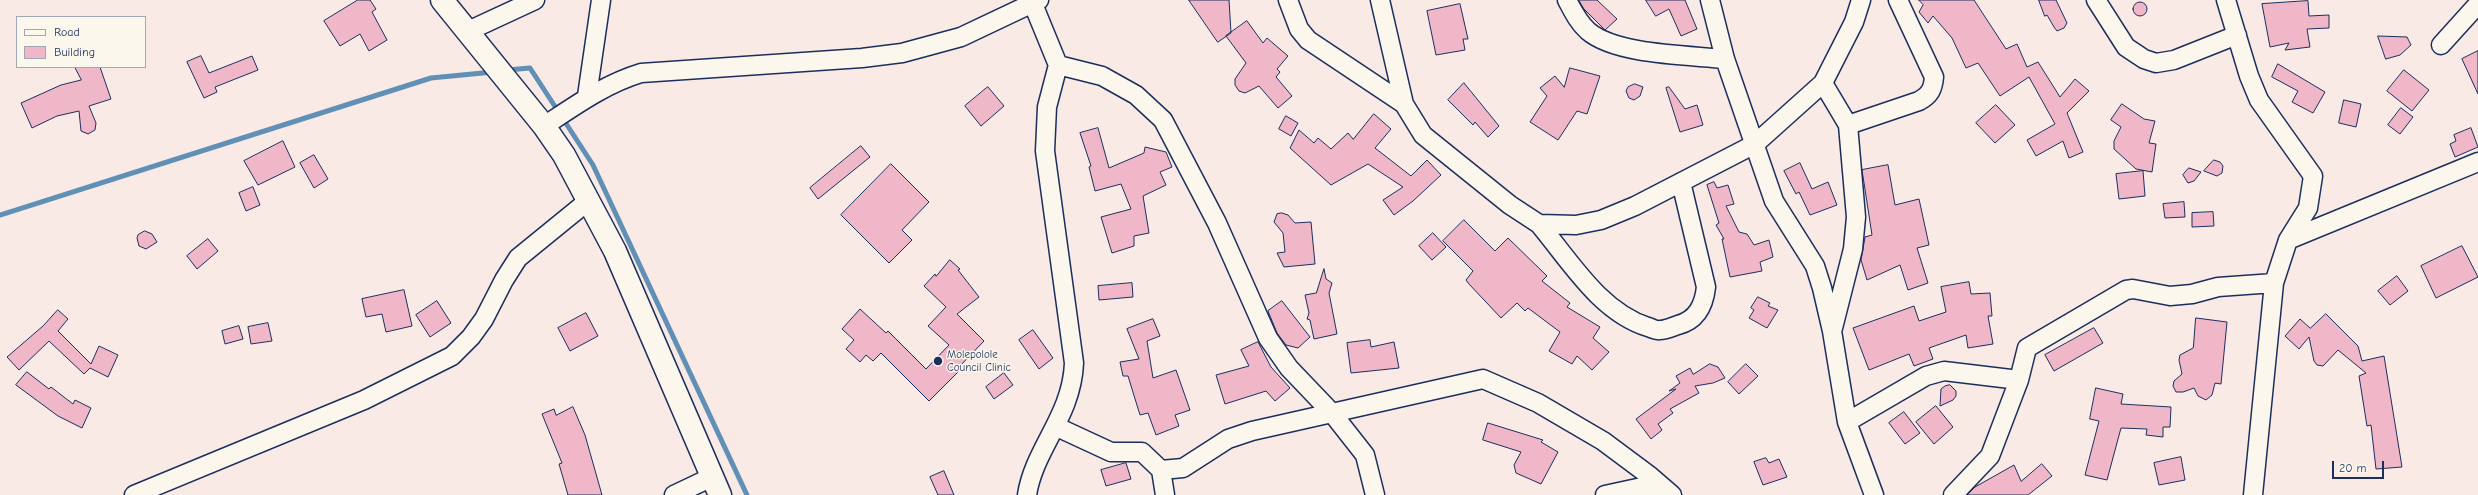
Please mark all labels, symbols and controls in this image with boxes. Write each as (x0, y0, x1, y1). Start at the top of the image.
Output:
legend (16, 16, 146, 68)
text: Road (54, 25, 80, 39)
text: Building (54, 45, 95, 59)
place label: Molepolole Council Clinic (947, 348, 1011, 374)
marker: Molepolole Council Clinic (932, 355, 944, 367)
scale bar (2334, 453, 2386, 479)
text: 20 m (2339, 461, 2367, 475)

